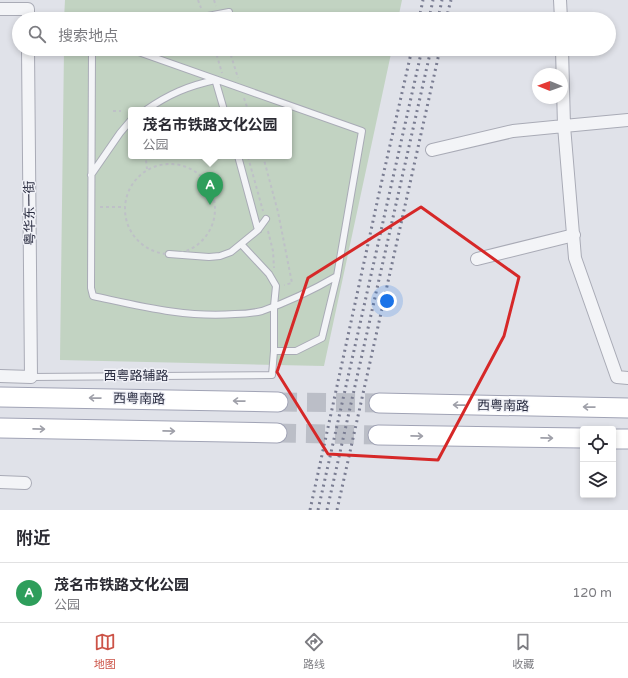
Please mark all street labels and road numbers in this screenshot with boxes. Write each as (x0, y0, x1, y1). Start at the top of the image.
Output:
street label: 粤华东一街 (21, 180, 39, 246)
street label: 西粤路辅路 (103, 368, 169, 384)
street label: 西粤南路 (113, 391, 165, 407)
street label: 西粤南路 (477, 398, 529, 414)

